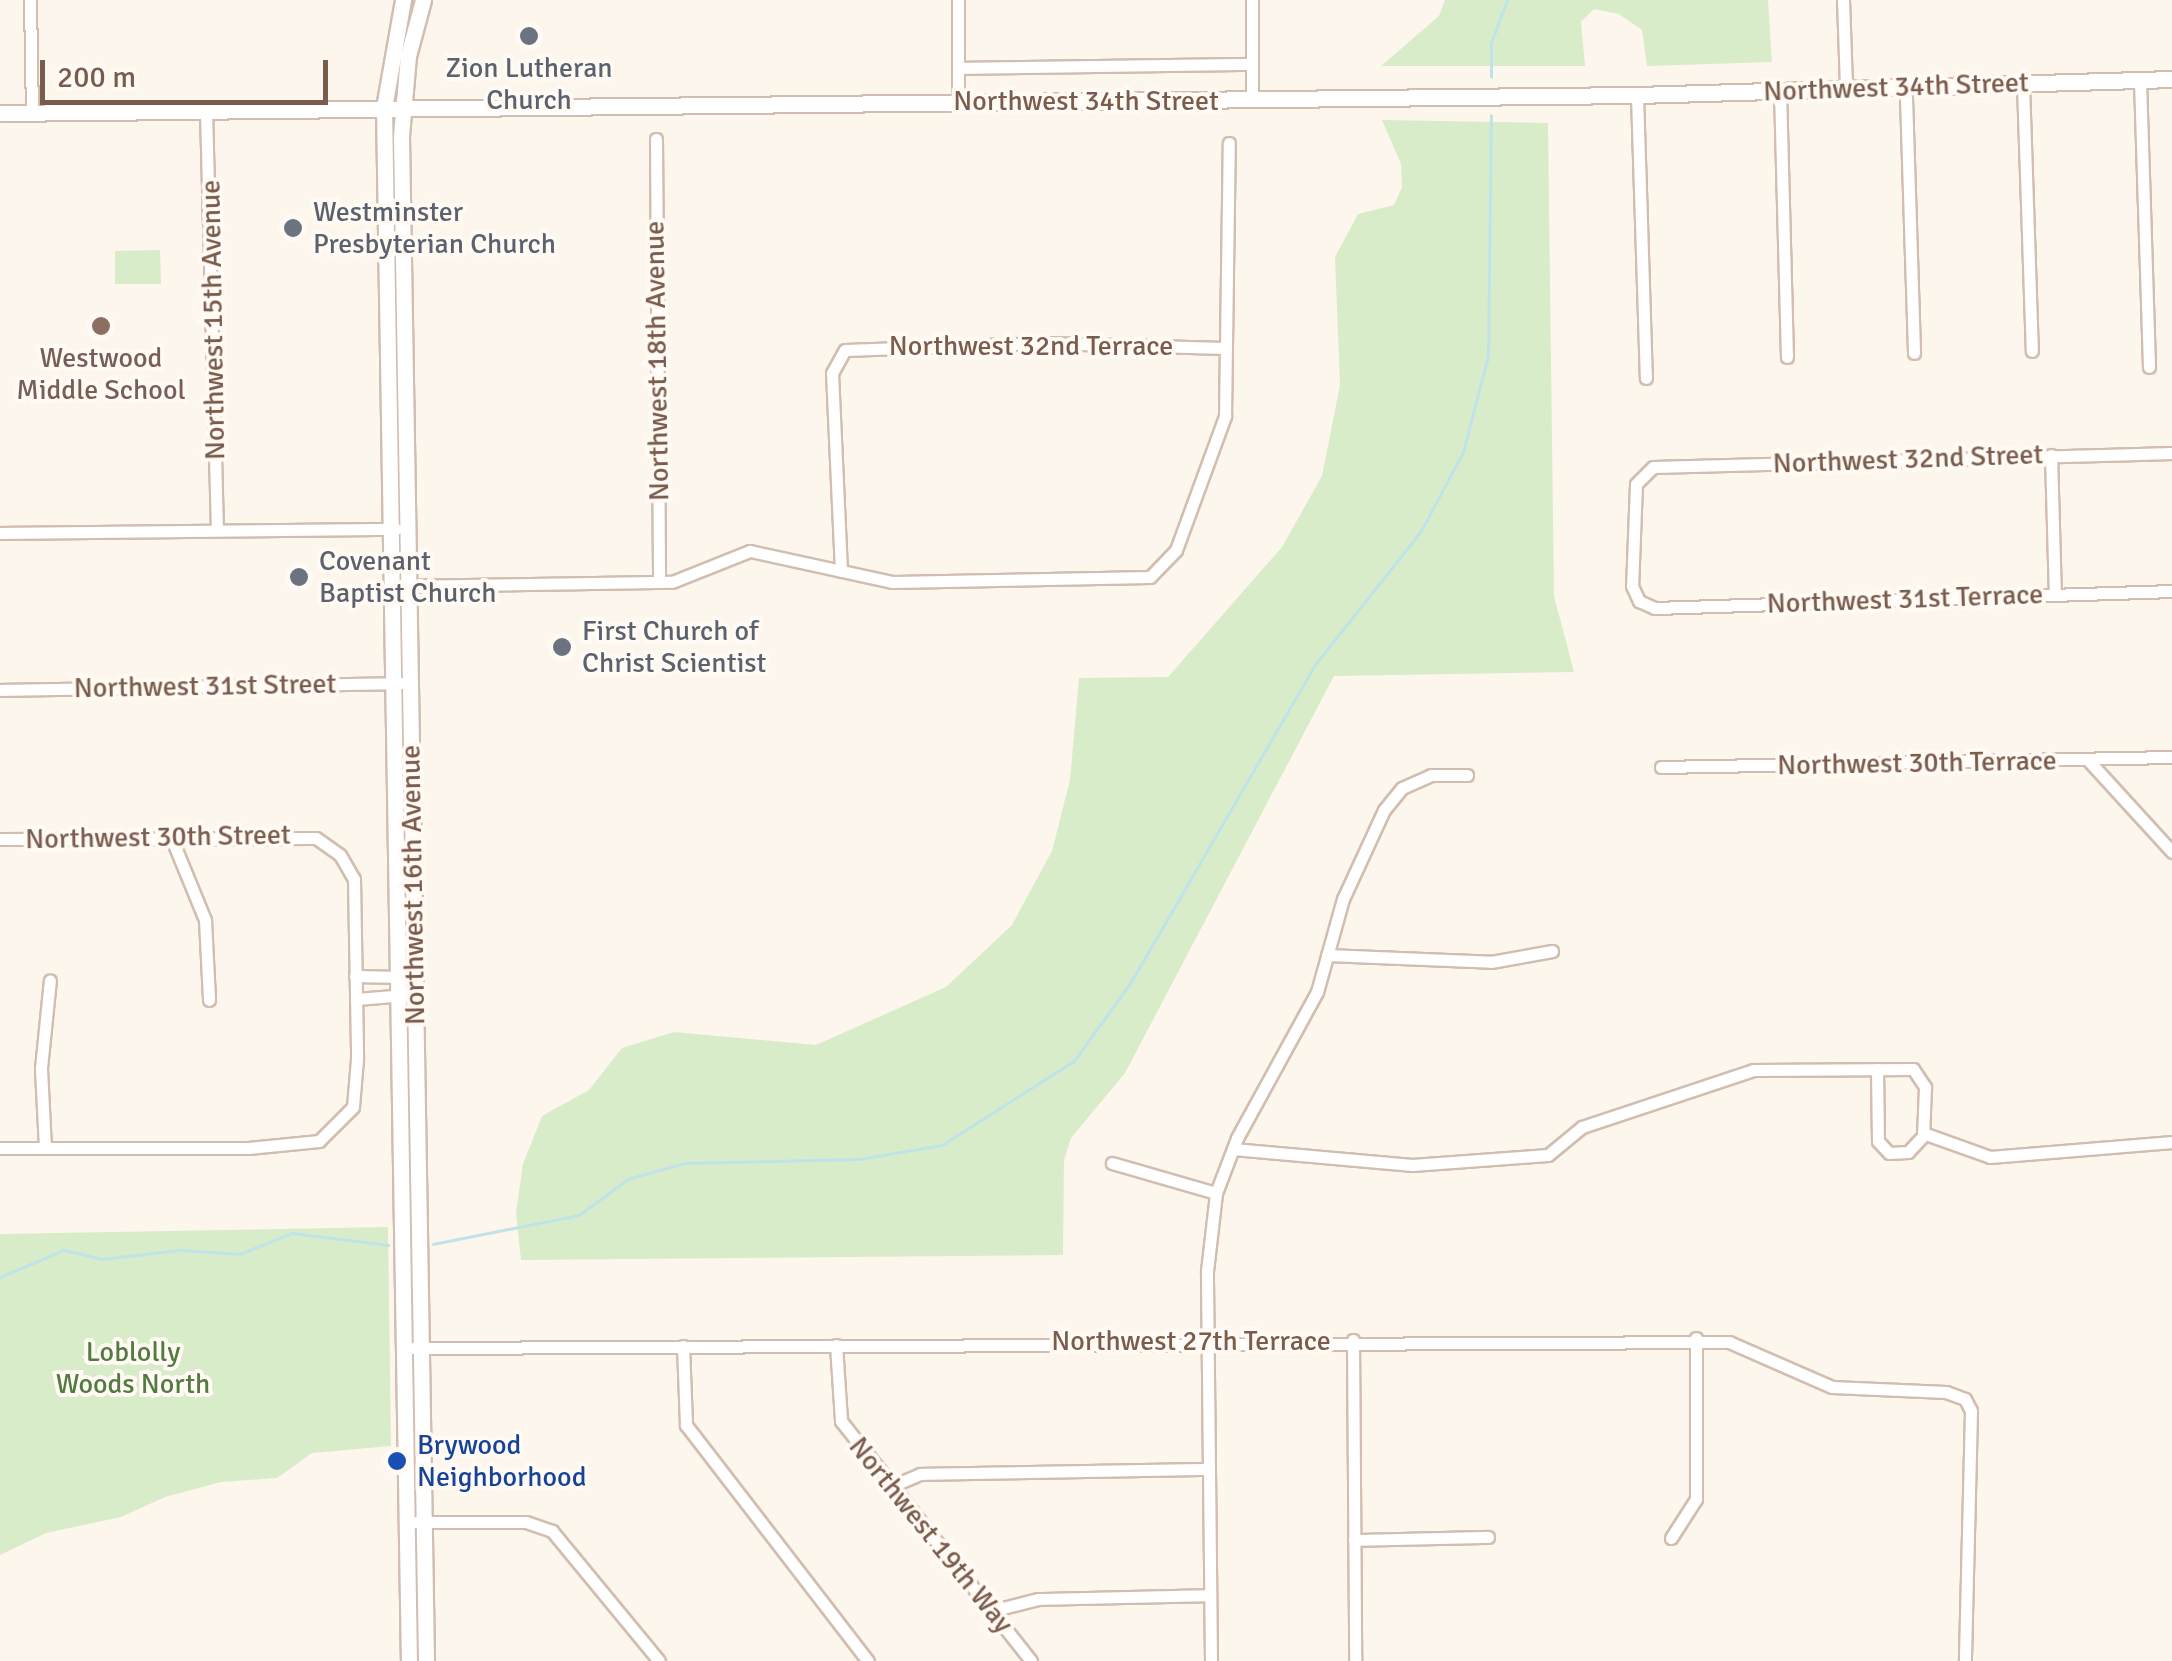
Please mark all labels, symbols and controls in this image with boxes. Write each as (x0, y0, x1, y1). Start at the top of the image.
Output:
marker: Zion Lutheran Church (518, 25, 540, 47)
scale bar (45, 40, 332, 102)
place label: Zion Lutheran Church (445, 51, 613, 117)
text: 200 m (57, 59, 136, 96)
street label: Northwest 34th Street (1763, 66, 2029, 108)
street label: Northwest 34th Street (953, 84, 1219, 118)
street label: Northwest 15th Avenue (194, 180, 232, 460)
place label: Westminster Presbyterian Church (313, 195, 556, 261)
marker: Westminster Presbyterian Church (282, 217, 304, 239)
street label: Northwest 18th Avenue (638, 221, 676, 501)
marker: Westwood Middle School (90, 315, 112, 337)
street label: Northwest 32nd Terrace (889, 329, 1173, 363)
place label: Westwood Middle School (16, 341, 186, 407)
street label: Northwest 32nd Street (1772, 437, 2044, 481)
place label: Covenant Baptist Church (319, 544, 496, 610)
marker: Covenant Baptist Church (288, 566, 310, 588)
street label: Northwest 31st Terrace (1766, 577, 2044, 621)
place label: First Church of Christ Scientist (582, 614, 766, 680)
marker: First Church of Christ Scientist (551, 636, 573, 658)
street label: Northwest 31st Street (73, 667, 337, 705)
street label: Northwest 30th Terrace (1777, 744, 2057, 782)
street label: Northwest 16th Avenue (394, 745, 432, 1025)
street label: Northwest 30th Street (25, 818, 291, 856)
street label: Northwest 27th Terrace (1051, 1324, 1331, 1358)
park label: Loblolly Woods North (56, 1335, 210, 1401)
place label: Brywood Neighborhood (417, 1428, 586, 1494)
street label: Northwest 19th Way (842, 1430, 1020, 1640)
marker: Brywood Neighborhood (386, 1450, 408, 1472)

